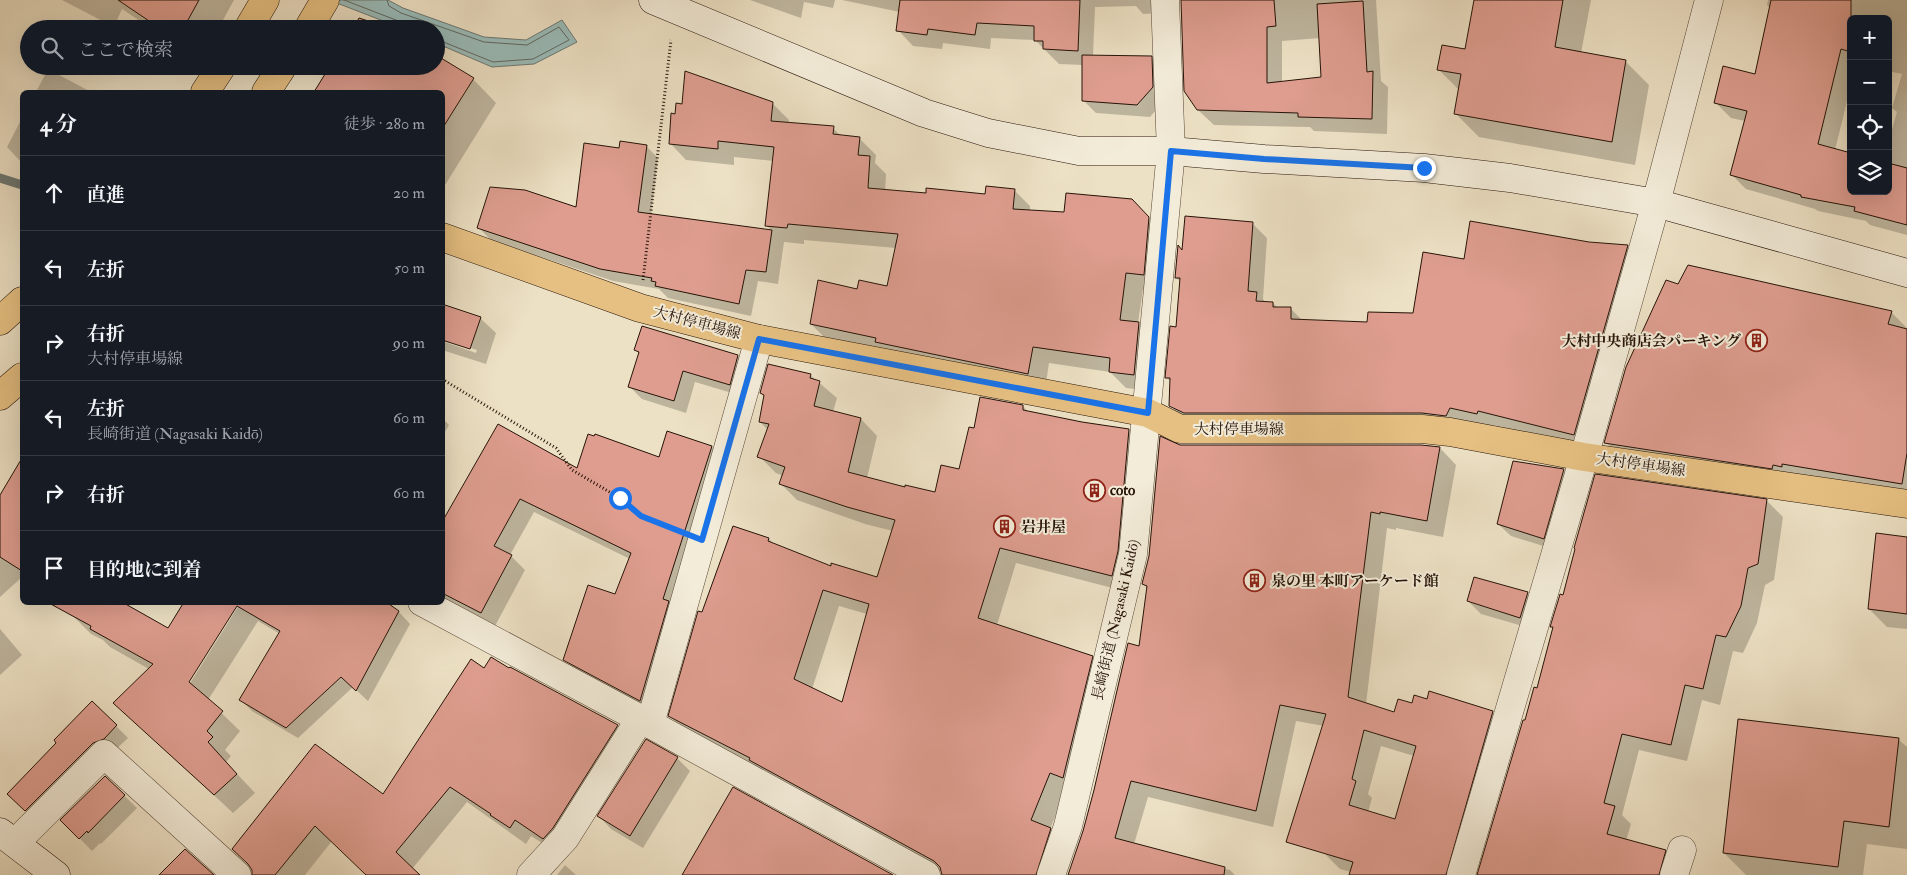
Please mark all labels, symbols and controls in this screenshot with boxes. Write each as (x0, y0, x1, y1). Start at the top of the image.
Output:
map controls (1847, 15, 1892, 195)
button: + (1847, 15, 1892, 60)
search box (20, 20, 445, 75)
icon: search (38, 34, 66, 62)
text: ここで検索 (78, 38, 173, 62)
button: − (1847, 60, 1892, 105)
button: locate (1847, 105, 1892, 150)
text: 4 分 (40, 111, 77, 138)
text: 徒歩 · 280 m (344, 114, 425, 134)
button: layers (1847, 150, 1892, 195)
route end (1413, 157, 1436, 180)
icon: ahead (40, 179, 68, 207)
text: 直進 (87, 183, 125, 207)
text: 20 m (393, 183, 425, 203)
icon: left (40, 254, 68, 282)
text: 左折 (87, 258, 125, 282)
text: 50 m (394, 258, 425, 278)
street label: 大村停車場線 (651, 302, 743, 344)
text: 右折 (87, 322, 125, 346)
icon: right (40, 329, 68, 357)
building icon: 大村中央商店会パーキング (1745, 329, 1769, 353)
place label: 大村中央商店会パーキング (1561, 332, 1741, 351)
text: 90 m (393, 333, 425, 353)
text: 大村停車場線 (87, 349, 183, 369)
text: 左折 (87, 397, 125, 421)
icon: left (40, 404, 68, 432)
text: 60 m (393, 408, 425, 428)
street label: 大村停車場線 (1194, 420, 1284, 439)
text: 長崎街道 (Nagasaki Kaidō) (87, 424, 263, 444)
street label: 大村停車場線 (1595, 449, 1687, 481)
building icon: coto (1082, 478, 1106, 502)
icon: right (40, 479, 68, 507)
place label: coto (1110, 481, 1136, 500)
text: 右折 (87, 483, 125, 507)
text: 60 m (393, 483, 425, 503)
route start (609, 487, 632, 510)
building icon: 岩井屋 (993, 515, 1017, 539)
place label: 岩井屋 (1021, 518, 1066, 537)
street label: 長崎街道 (Nagasaki Kaidō) (1088, 537, 1144, 702)
icon: arrive (40, 554, 68, 582)
text: 目的地に到着 (87, 558, 201, 582)
building icon: 泉の里 本町アーケード館 (1243, 569, 1267, 593)
place label: 泉の里 本町アーケード館 (1271, 572, 1439, 591)

